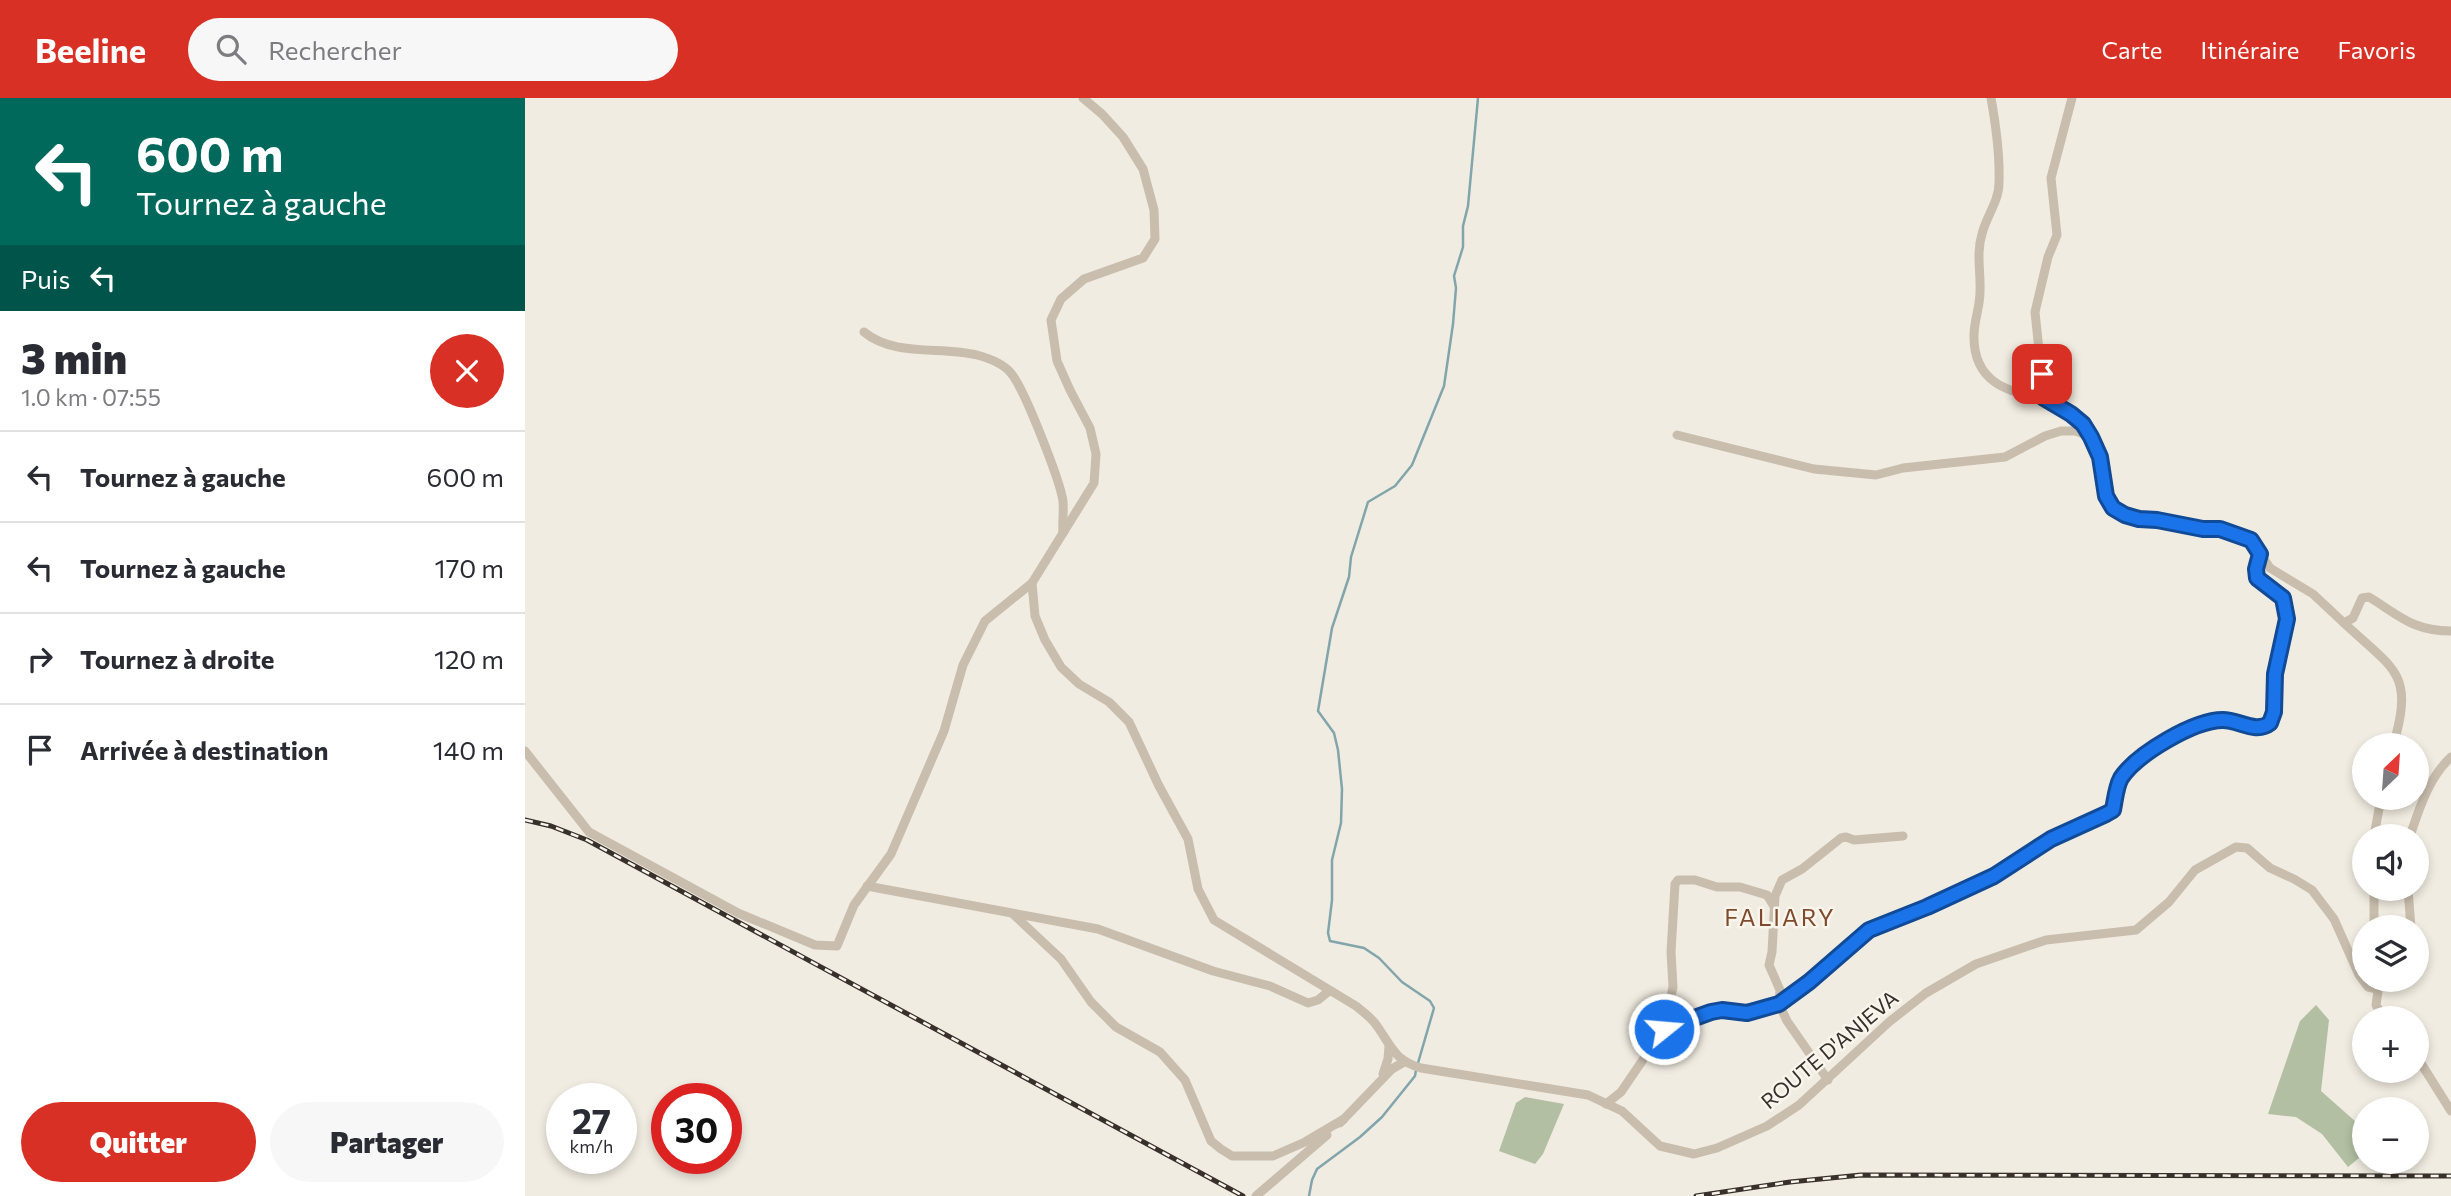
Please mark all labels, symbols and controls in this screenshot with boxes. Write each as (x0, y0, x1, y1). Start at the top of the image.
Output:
search box (188, 18, 678, 81)
text: Beeline (35, 29, 146, 70)
icon: search (212, 30, 250, 68)
text: Rechercher (268, 34, 402, 65)
text: Carte (2102, 35, 2163, 64)
text: Itinéraire (2201, 35, 2300, 64)
text: Favoris (2338, 35, 2416, 64)
text: 600 m (136, 122, 283, 182)
icon: left (21, 126, 112, 217)
text: Tournez à gauche (136, 182, 387, 222)
icon: left (84, 259, 122, 297)
text: Puis (21, 263, 70, 294)
text: 3 min (21, 331, 127, 383)
button: close (430, 334, 504, 408)
pin (2012, 344, 2072, 404)
icon: arrive (2023, 355, 2061, 393)
text: 1.0 km · 07:55 (21, 383, 161, 411)
icon: left (21, 458, 59, 496)
text: Tournez à gauche (80, 461, 286, 492)
text: 600 m (427, 461, 504, 492)
icon: left (21, 549, 59, 587)
text: Tournez à gauche (80, 552, 286, 583)
text: 170 m (435, 552, 504, 583)
icon: right (21, 640, 59, 678)
text: Tournez à droite (80, 643, 275, 674)
text: 120 m (434, 643, 504, 674)
icon: arrive (21, 731, 59, 769)
north arrow (2352, 733, 2429, 810)
map controls (2352, 733, 2429, 1174)
text: Arrivée à destination (80, 734, 328, 765)
text: 140 m (433, 734, 504, 765)
button: sound (2352, 824, 2429, 901)
district label: FALIARY (1724, 902, 1836, 931)
button: layers (2352, 915, 2429, 992)
street label: ROUTE D'ANJEVA (1755, 984, 1903, 1113)
position arrow (1627, 992, 1701, 1066)
button: + (2352, 1006, 2429, 1083)
speed limit sign: 30 (651, 1083, 742, 1174)
button: − (2352, 1097, 2429, 1174)
text: 27 (572, 1098, 611, 1141)
button: Quitter (21, 1102, 256, 1182)
button: Partager (270, 1102, 504, 1182)
text: km/h (570, 1135, 613, 1157)

